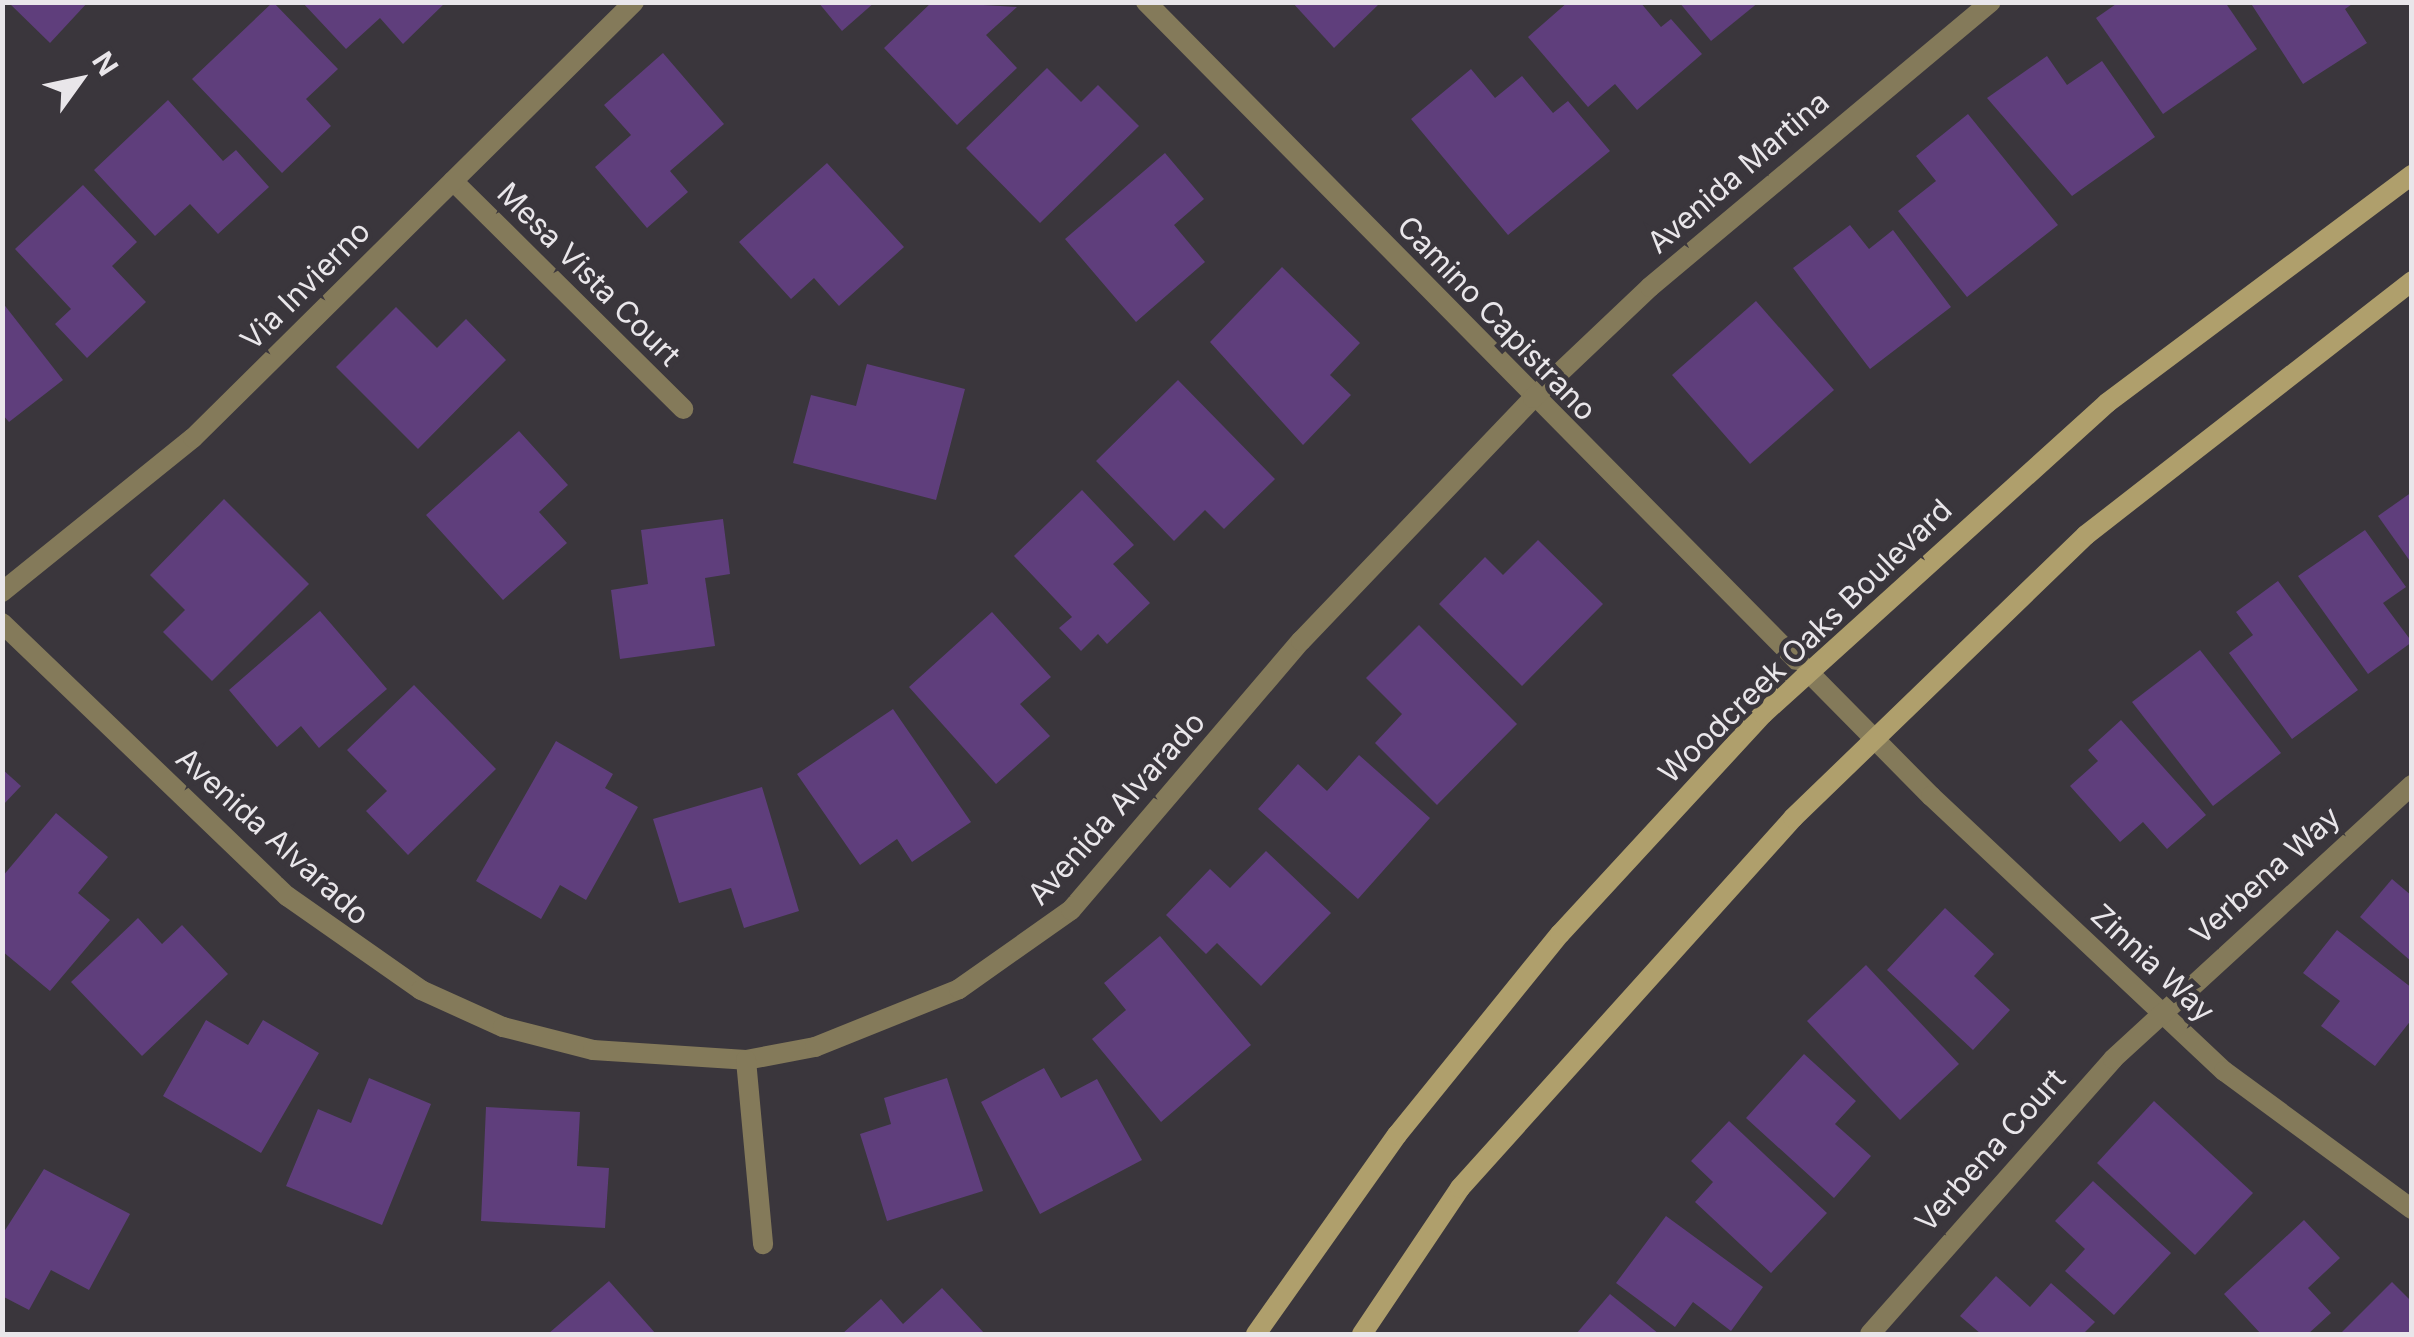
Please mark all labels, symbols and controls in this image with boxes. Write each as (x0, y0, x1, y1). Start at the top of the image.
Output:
north arrow (30, 30, 130, 130)
text: N (85, 45, 125, 82)
street label: Avenida Martina (1640, 83, 1836, 261)
street label: Mesa Vista Court (490, 175, 688, 373)
street label: Camino Capistrano (1390, 208, 1604, 428)
street label: Via Invierno (233, 213, 377, 357)
street label: Woodcreek Oaks Boulevard (1651, 492, 1959, 790)
street label: Avenida Alvarado (1020, 704, 1212, 912)
street label: Avenida Alvarado (169, 740, 377, 932)
street label: Verbena Way (2183, 799, 2347, 951)
street label: Zinnia Way (2084, 897, 2222, 1029)
street label: Verbena Court (1908, 1061, 2072, 1239)

